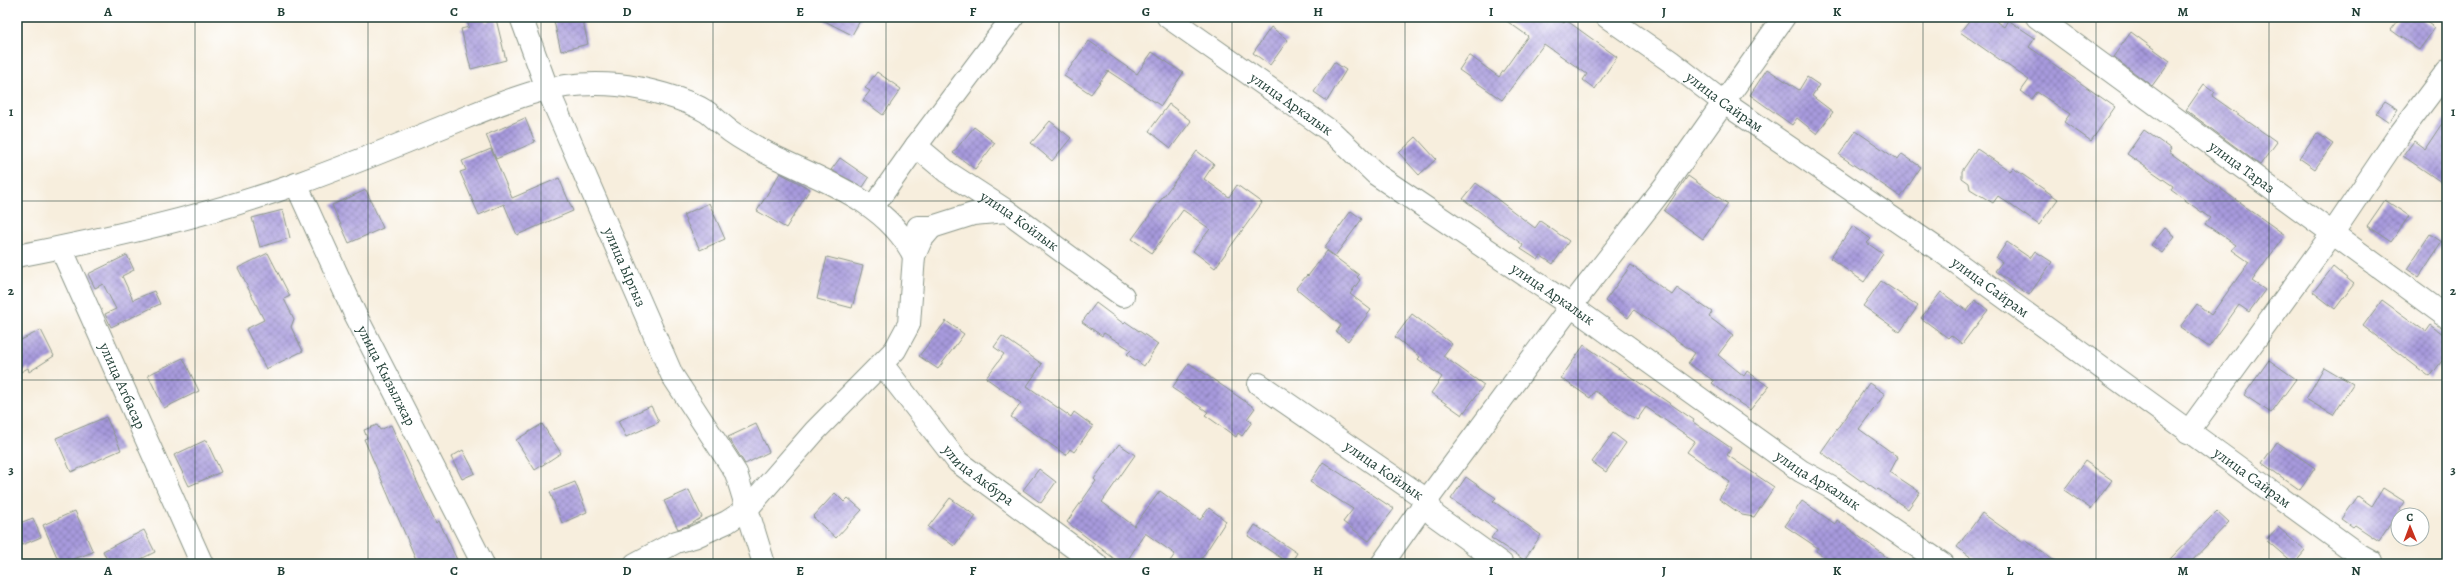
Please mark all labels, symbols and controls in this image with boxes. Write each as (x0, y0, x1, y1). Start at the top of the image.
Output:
text: A (103, 3, 113, 20)
text: B (277, 3, 285, 20)
text: C (450, 3, 458, 20)
text: D (622, 3, 632, 20)
text: E (796, 3, 804, 20)
text: F (970, 3, 977, 20)
text: G (1142, 3, 1150, 20)
text: H (1313, 3, 1323, 20)
text: I (1489, 3, 1494, 20)
text: J (1662, 3, 1666, 20)
text: K (1833, 3, 1842, 20)
text: L (2007, 3, 2014, 20)
text: M (2178, 3, 2189, 20)
text: N (2351, 3, 2361, 20)
street label: улица Сайрам (1681, 66, 1767, 137)
street label: улица Аркалык (1245, 67, 1337, 140)
text: 1 (9, 103, 14, 120)
text: 1 (2451, 103, 2456, 120)
street label: улица Тараз (2204, 136, 2279, 198)
street label: улица Койлык (975, 186, 1063, 256)
street label: улица Ыргыз (599, 223, 651, 310)
street label: улица Сайрам (1947, 252, 2033, 322)
street label: улица Аркалык (1506, 258, 1599, 330)
text: 2 (8, 282, 15, 299)
text: 2 (2450, 282, 2457, 299)
street label: улица Кызылжар (352, 321, 421, 430)
street label: улица Атбасар (94, 339, 151, 432)
street label: улица Койлык (1340, 435, 1428, 505)
street label: улица Акбура (938, 440, 1018, 510)
street label: улица Сайрам (2209, 442, 2295, 512)
street label: улица Аркалык (1771, 445, 1865, 515)
text: 3 (8, 461, 14, 478)
text: 3 (2450, 461, 2456, 478)
north arrow (2390, 507, 2430, 547)
text: С (2406, 510, 2414, 525)
text: A (103, 562, 113, 579)
text: B (277, 562, 285, 579)
text: C (450, 562, 458, 579)
text: D (622, 562, 632, 579)
text: E (796, 562, 804, 579)
text: F (970, 562, 977, 579)
text: G (1142, 562, 1150, 579)
text: H (1313, 562, 1323, 579)
text: I (1489, 562, 1494, 579)
text: J (1662, 562, 1666, 579)
text: K (1833, 562, 1842, 579)
text: L (2007, 562, 2014, 579)
text: M (2178, 562, 2189, 579)
text: N (2351, 562, 2361, 579)

